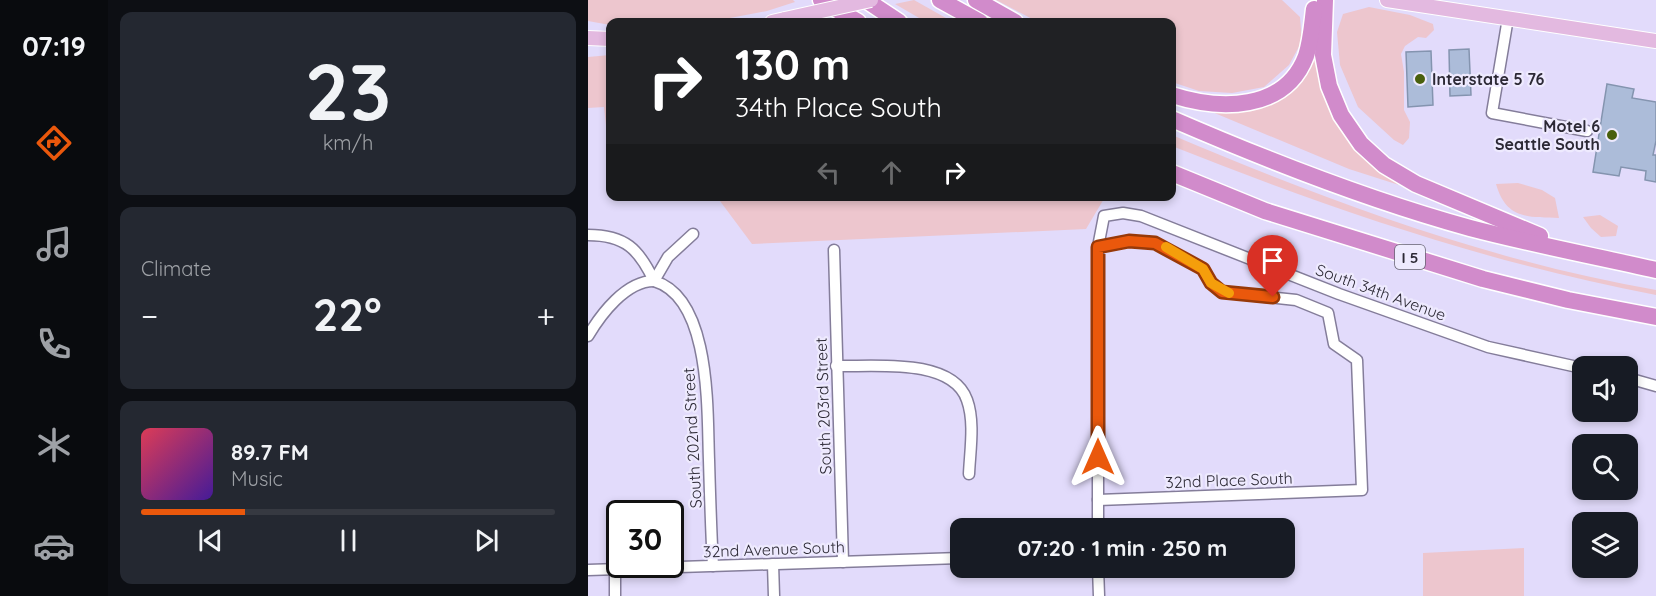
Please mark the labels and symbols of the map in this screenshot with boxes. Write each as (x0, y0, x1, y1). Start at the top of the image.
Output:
place label: Interstate 5 76 (1432, 69, 1544, 89)
marker: Interstate 5 76 (1413, 72, 1427, 86)
place label: Motel 6 Seattle South (1495, 116, 1600, 154)
marker: Motel 6 Seattle South (1605, 128, 1619, 142)
pin (1247, 235, 1298, 297)
road number: I 5 (1395, 245, 1425, 269)
street label: South 34th Avenue (1313, 259, 1449, 325)
street label: South 203rd Street (811, 337, 835, 475)
street label: South 202nd Street (678, 367, 706, 509)
position arrow (1066, 425, 1130, 489)
street label: 32nd Place South (1165, 468, 1293, 492)
speed limit sign: 30 (606, 500, 684, 578)
street label: 32nd Avenue South (703, 537, 845, 561)

